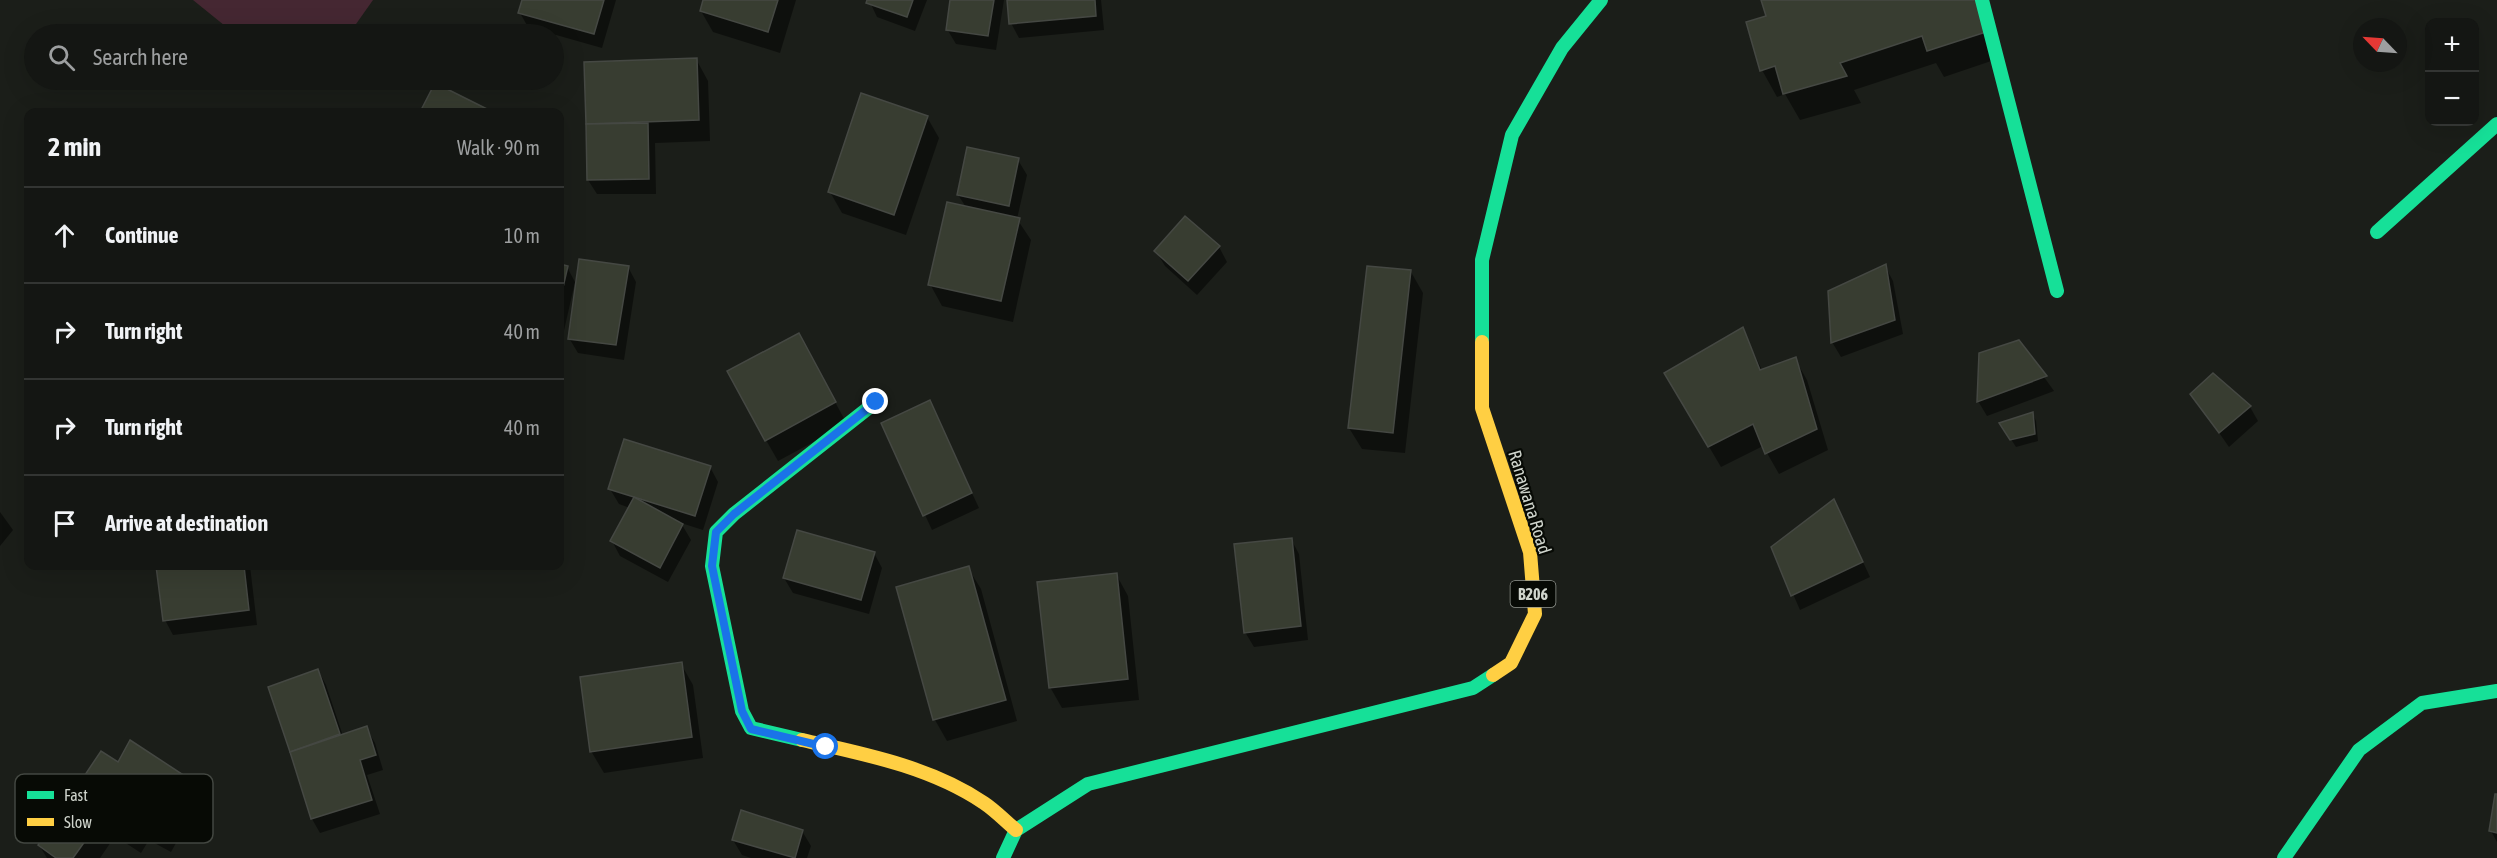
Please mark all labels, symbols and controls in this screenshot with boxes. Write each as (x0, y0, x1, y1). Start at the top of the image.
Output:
north arrow (2353, 18, 2407, 72)
map controls (2425, 18, 2479, 126)
button: + (2425, 18, 2479, 72)
search box (24, 24, 564, 90)
icon: search (45, 41, 78, 74)
text: Search here (93, 44, 188, 70)
button: − (2425, 72, 2479, 126)
text: 2 min (48, 132, 101, 162)
text: Walk · 90 m (457, 136, 540, 159)
icon: ahead (48, 219, 81, 252)
text: Continue (105, 222, 179, 248)
text: 10 m (504, 224, 540, 247)
icon: right (48, 315, 81, 348)
text: Turn right (105, 318, 182, 344)
text: 40 m (504, 320, 540, 343)
route end (862, 388, 888, 414)
icon: right (48, 411, 81, 444)
text: Turn right (105, 414, 182, 440)
text: 40 m (504, 416, 540, 439)
street label: Ranawana Road (1504, 448, 1556, 556)
icon: arrive (48, 507, 81, 540)
text: Arrive at destination (105, 510, 268, 536)
road number: B206 (1510, 581, 1556, 607)
route start (812, 733, 838, 759)
legend (15, 774, 213, 843)
text: Fast (64, 786, 88, 804)
text: Slow (64, 813, 92, 831)

